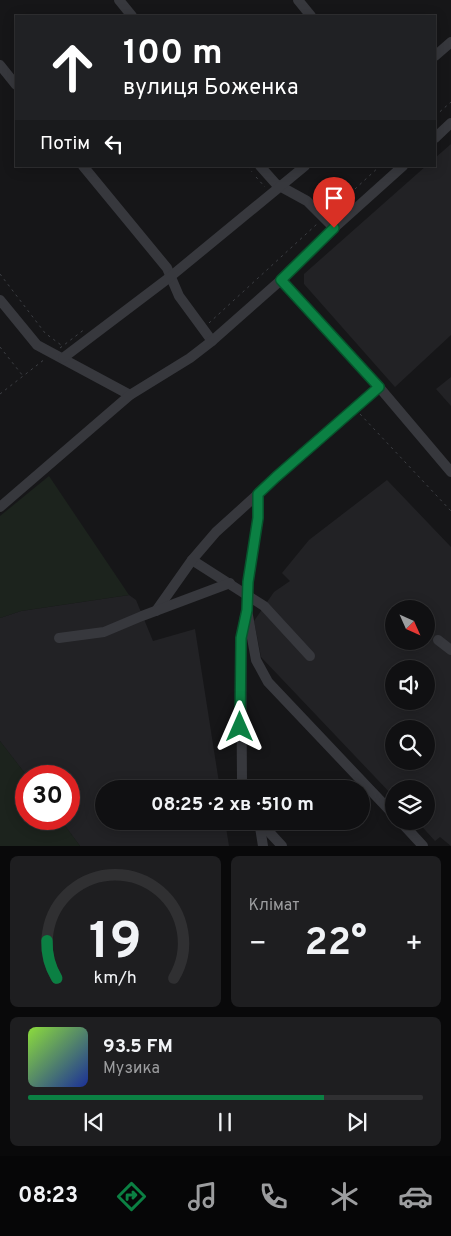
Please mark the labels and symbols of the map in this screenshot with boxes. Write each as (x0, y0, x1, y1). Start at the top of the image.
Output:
pin (313, 177, 355, 228)
north arrow (385, 600, 435, 650)
position arrow (213, 700, 265, 752)
speed limit sign: 30 (15, 765, 80, 830)

